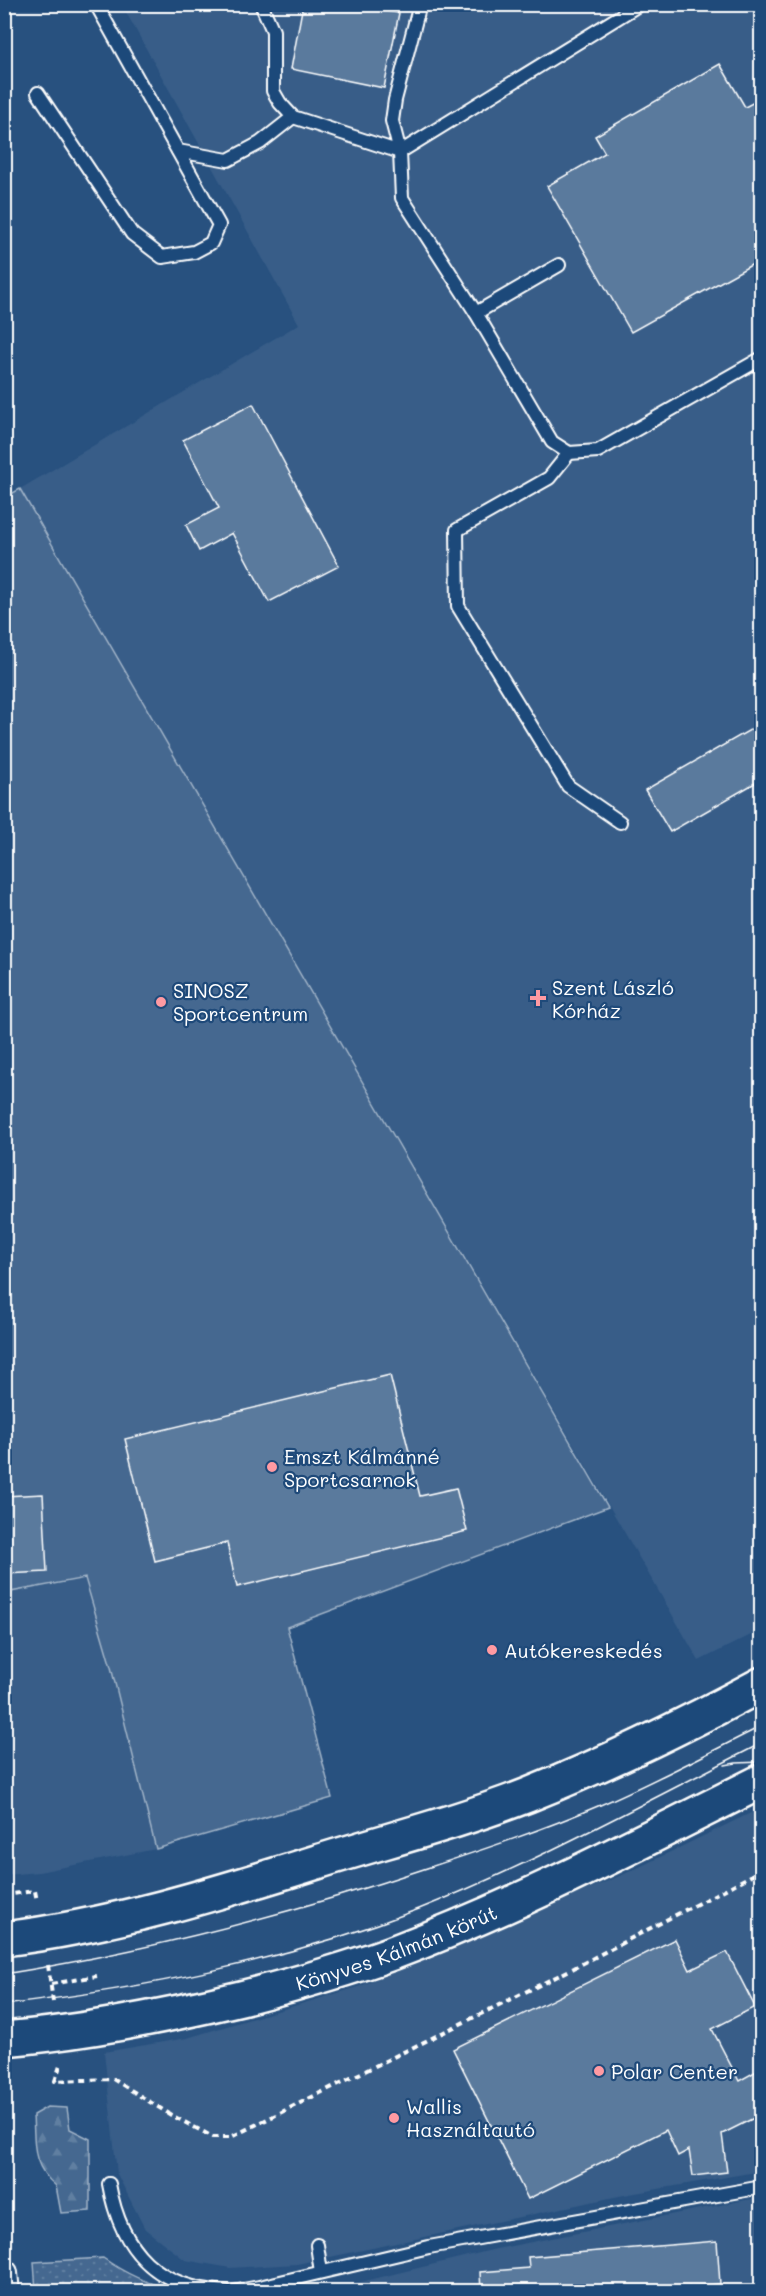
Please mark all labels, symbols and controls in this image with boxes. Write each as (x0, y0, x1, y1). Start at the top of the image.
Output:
place label: Szent László Kórház (552, 974, 674, 1023)
place label: SINOSZ Sportcentrum (173, 977, 308, 1026)
marker: Szent László Kórház (529, 989, 547, 1007)
marker: SINOSZ Sportcentrum (154, 995, 168, 1009)
place label: Emszt Kálmánné Sportcsarnok (284, 1443, 440, 1492)
marker: Emszt Kálmánné Sportcsarnok (265, 1460, 279, 1474)
place label: Autókereskedés (504, 1637, 663, 1663)
marker: Autókereskedés (485, 1643, 499, 1657)
street label: Könyves Kálmán körút (293, 1899, 501, 1996)
place label: Polar Center (611, 2058, 738, 2084)
marker: Polar Center (592, 2064, 606, 2078)
place label: Wallis Használtautó (406, 2093, 535, 2142)
marker: Wallis Használtautó (387, 2111, 401, 2125)

